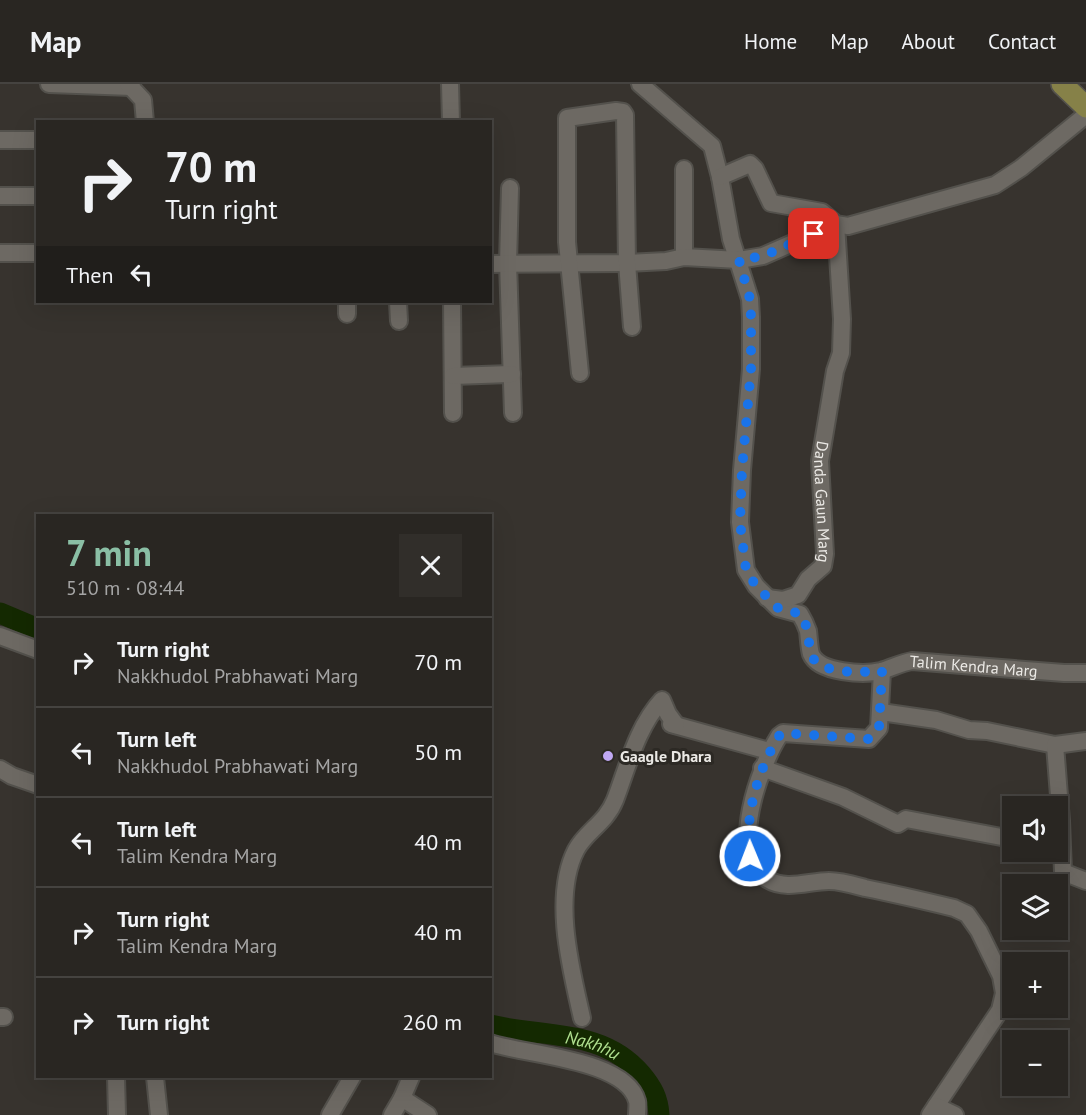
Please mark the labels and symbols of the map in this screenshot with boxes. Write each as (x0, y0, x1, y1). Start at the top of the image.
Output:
pin (788, 208, 839, 259)
street label: Danda Gaun Marg (810, 440, 835, 564)
street label: Talim Kendra Marg (909, 651, 1038, 681)
place label: Gaagle Dhara (620, 746, 712, 766)
marker: Gaagle Dhara (601, 749, 615, 763)
position arrow (718, 824, 782, 888)
water label: Nakhhu (564, 1025, 625, 1065)

